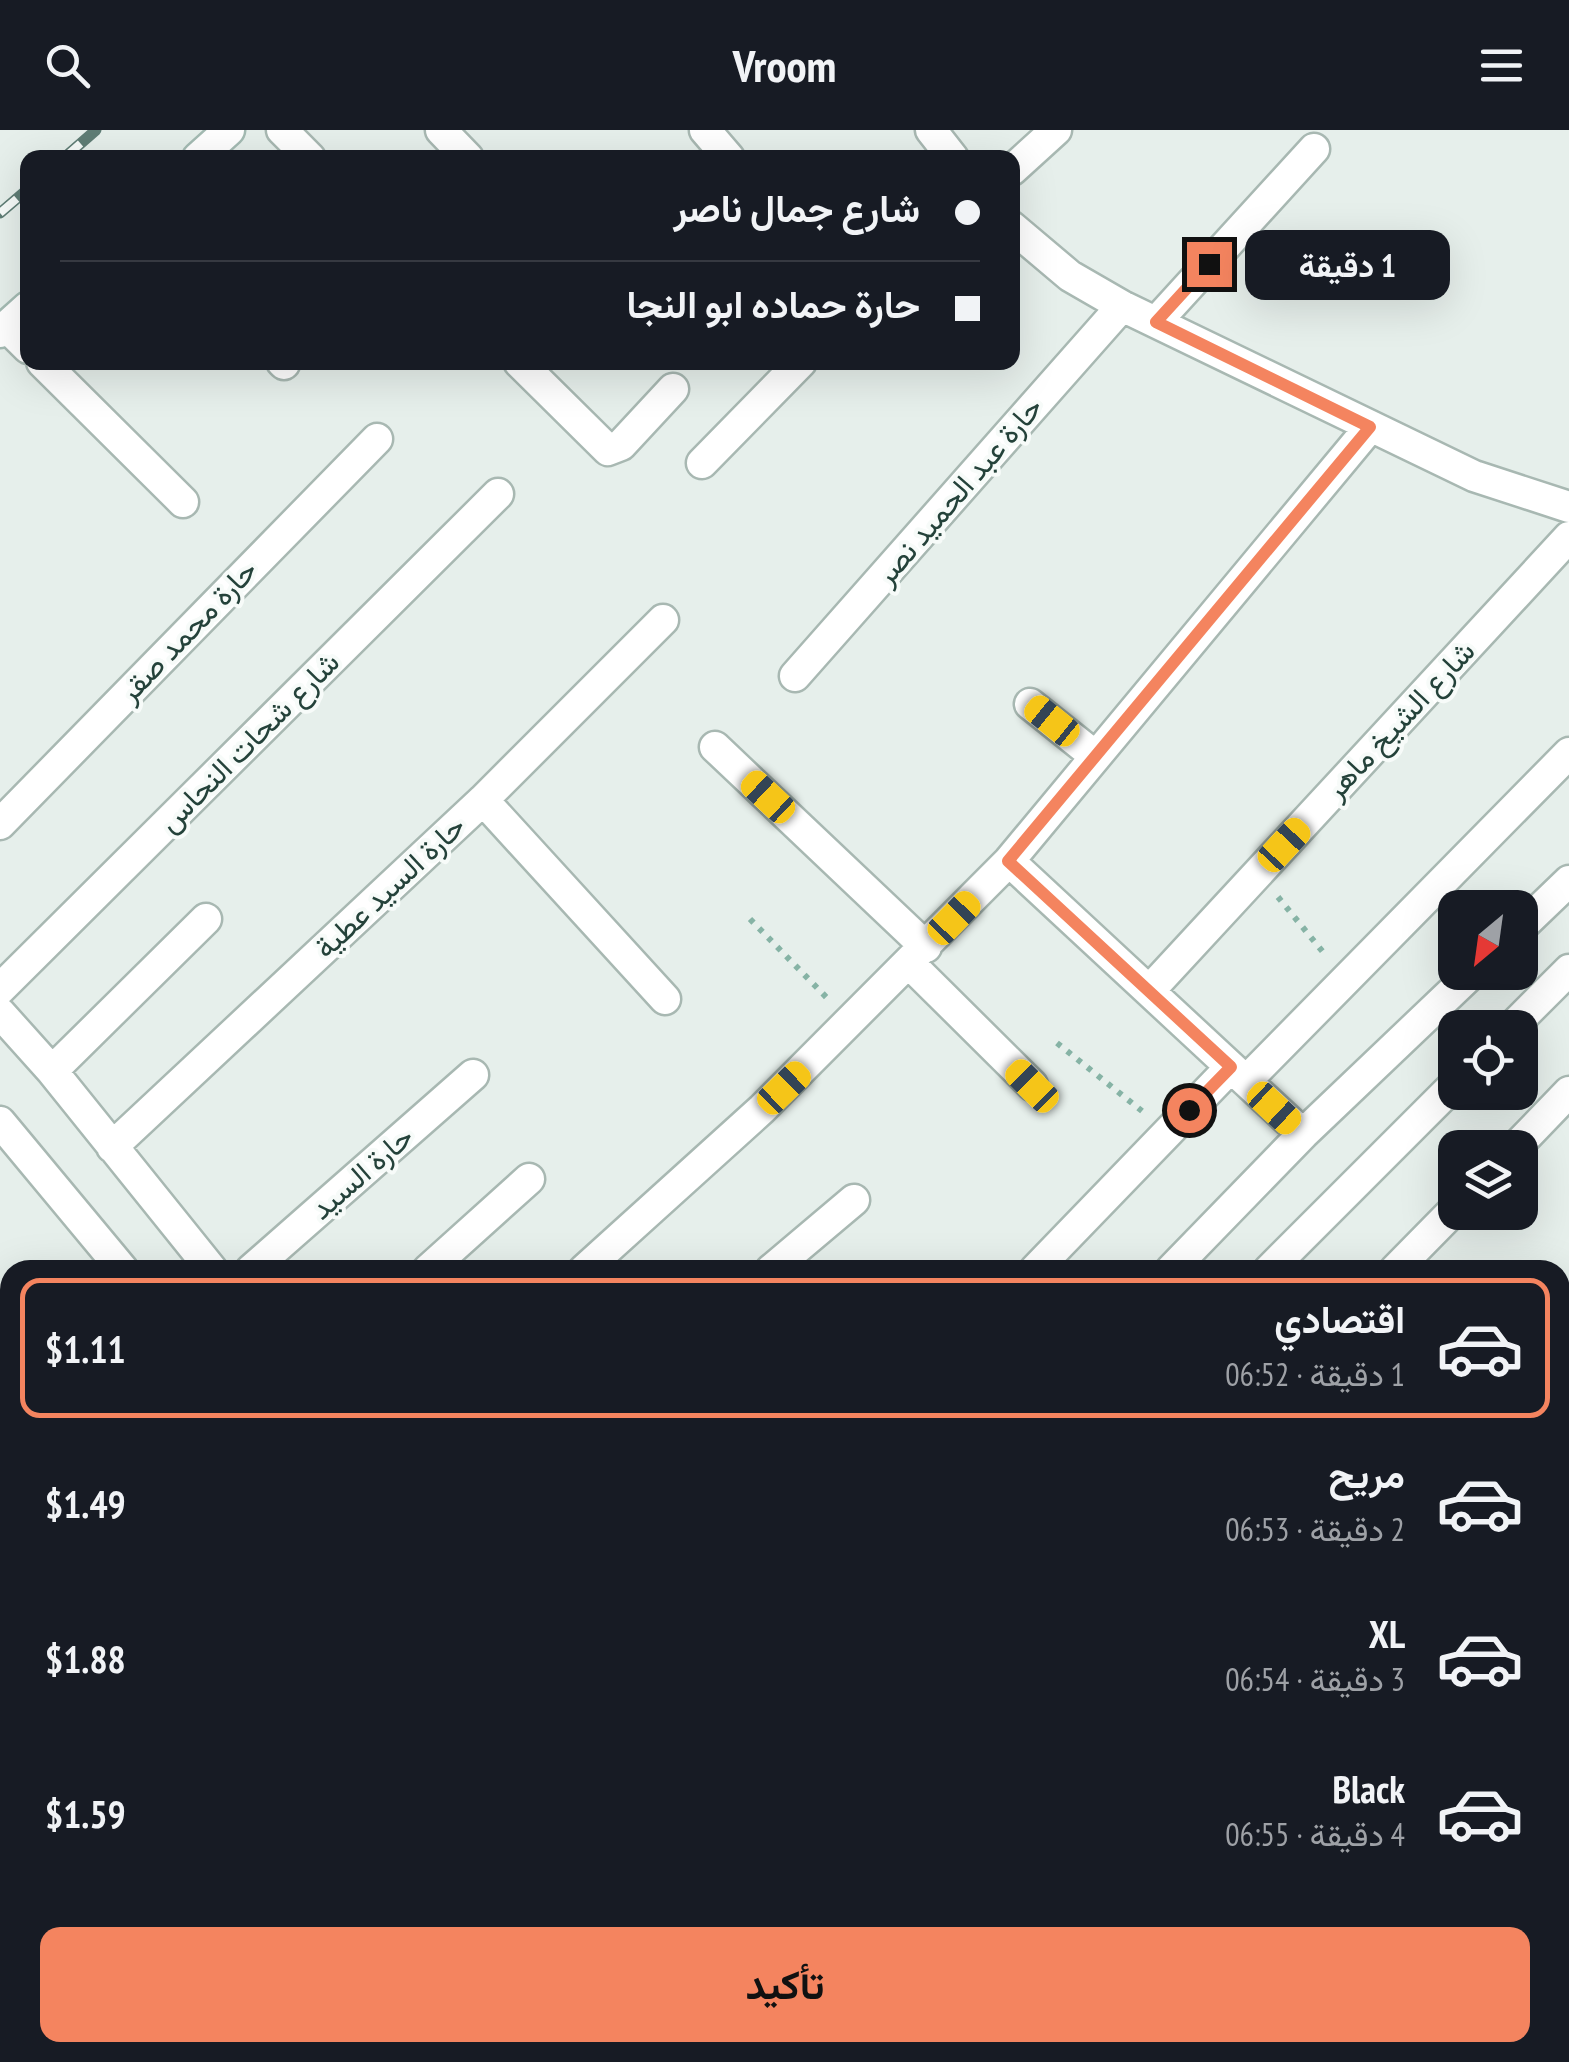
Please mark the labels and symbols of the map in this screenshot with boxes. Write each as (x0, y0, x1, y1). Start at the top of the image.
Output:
callout: 1 دقيقة (1244, 229, 1449, 299)
route end (1187, 242, 1232, 287)
street label: حارة عبد الحميد نصر (865, 388, 1050, 593)
street label: حارة محمد صقر (108, 550, 265, 710)
street label: شارع الشيخ ماهر (1315, 631, 1484, 809)
street label: شارع شحات النحاس (149, 642, 348, 841)
car (1019, 690, 1085, 752)
car (736, 766, 800, 828)
street label: حارة السيد عطية (305, 806, 473, 966)
car (1253, 813, 1315, 877)
car (922, 886, 986, 950)
north arrow (1438, 890, 1538, 990)
car (1000, 1054, 1064, 1118)
car (752, 1056, 816, 1120)
car (1242, 1077, 1306, 1139)
route start (1167, 1088, 1212, 1133)
street label: حارة السيد (301, 1116, 421, 1227)

